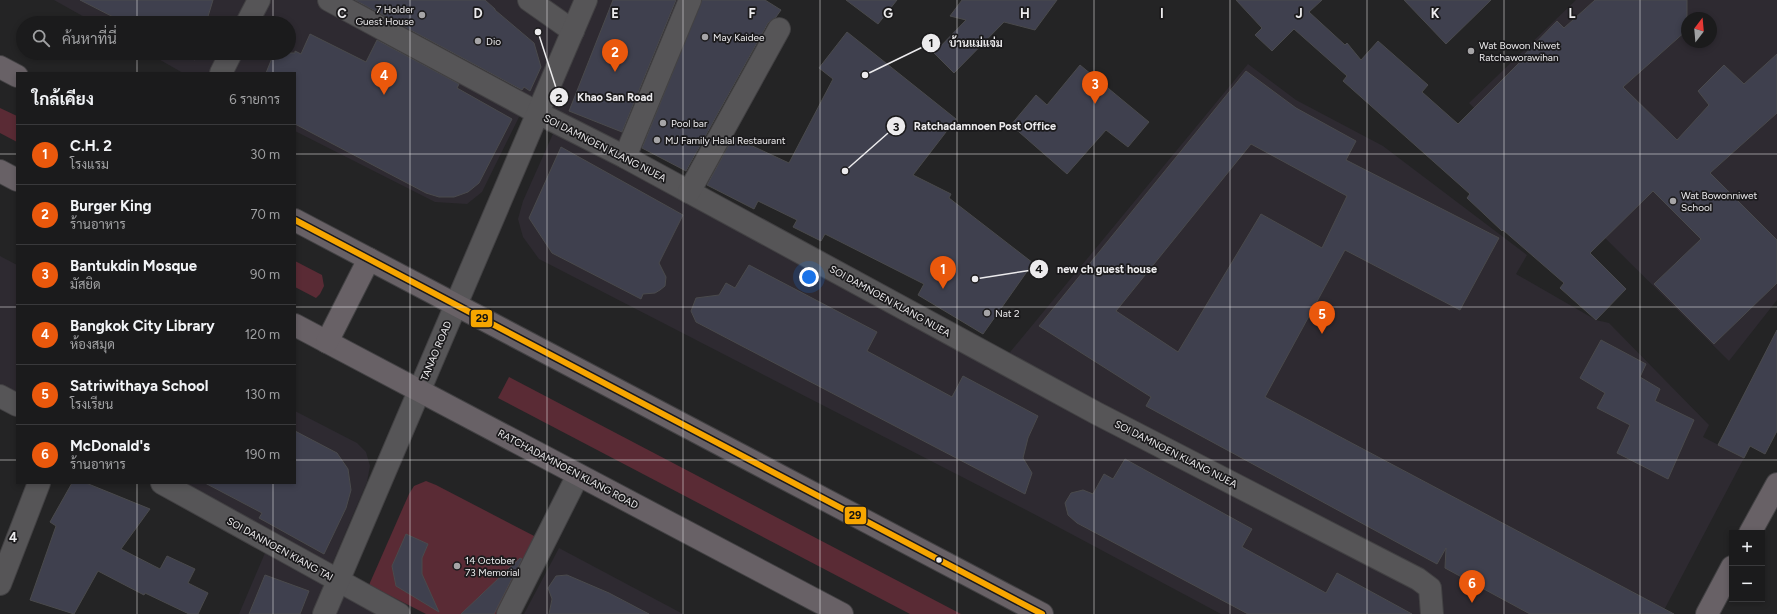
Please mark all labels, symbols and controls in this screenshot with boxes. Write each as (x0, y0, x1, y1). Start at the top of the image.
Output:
place label: 7 Holder Guest House (355, 3, 415, 28)
text: C (337, 6, 347, 21)
text: D (473, 6, 483, 21)
text: E (611, 6, 619, 21)
text: F (748, 6, 756, 21)
text: G (883, 6, 893, 21)
text: H (1020, 6, 1030, 21)
text: I (1160, 6, 1164, 21)
text: J (1295, 6, 1303, 21)
text: K (1431, 6, 1440, 21)
text: L (1569, 6, 1576, 21)
marker: 7 Holder Guest House (417, 10, 427, 20)
north arrow (1681, 12, 1717, 48)
search box (16, 16, 296, 60)
icon: search (30, 27, 52, 49)
text: ค้นหาที่นี่ (62, 30, 117, 48)
place label: May Kaidee (713, 31, 765, 44)
marker: May Kaidee (700, 32, 710, 42)
callout: บ้านแม่แจ่ม (921, 32, 1011, 55)
place label: Dio (486, 35, 501, 48)
text: บ้านแม่แจ่ม (949, 35, 1003, 50)
marker: Dio (473, 36, 483, 46)
text: 1 (928, 36, 934, 50)
pin: 2 (602, 39, 628, 72)
place label: Wat Bowon Niwet Ratchaworawihan (1479, 39, 1560, 64)
marker: Wat Bowon Niwet Ratchaworawihan (1466, 46, 1476, 56)
pin: 4 (371, 62, 397, 95)
pin: 3 (1082, 71, 1108, 104)
callout: Khao San Road (549, 86, 661, 109)
text: ใกล้เคียง (32, 89, 94, 109)
text: 2 (556, 91, 563, 105)
text: Khao San Road (577, 91, 653, 104)
text: 6 รายการ (229, 92, 280, 107)
street label: SOI DAMNOEN KLANG NUEA (541, 111, 669, 185)
callout: Ratchadamnoen Post Office (886, 115, 1064, 138)
place label: Pool bar (671, 117, 708, 130)
marker: Pool bar (658, 118, 668, 128)
text: 3 (893, 120, 900, 134)
text: Ratchadamnoen Post Office (914, 120, 1056, 133)
place label: MJ Family Halal Restaurant (665, 134, 786, 147)
marker: MJ Family Halal Restaurant (652, 135, 662, 145)
text: C.H. 2 (70, 137, 112, 155)
text: 1 (42, 147, 48, 162)
text: 30 m (250, 147, 280, 162)
text: โรงแรม (70, 157, 109, 172)
place label: Wat Bowonniwet School (1681, 189, 1758, 214)
marker: Wat Bowonniwet School (1668, 196, 1678, 206)
text: Burger King (70, 197, 151, 215)
text: 2 (41, 207, 49, 222)
text: 70 m (250, 207, 280, 222)
text: ร้านอาหาร (70, 217, 126, 232)
pin: 1 (930, 256, 956, 289)
text: Bantukdin Mosque (70, 257, 197, 275)
callout: new ch guest house (1029, 258, 1165, 281)
street label: SOI DAMNOEN KLANG NUEA (827, 262, 953, 340)
text: 4 (1035, 262, 1043, 276)
text: new ch guest house (1057, 263, 1157, 276)
text: 3 (41, 267, 49, 282)
text: 90 m (250, 267, 280, 282)
your location (799, 267, 819, 287)
text: มัสยิด (70, 277, 101, 292)
pin: 5 (1309, 301, 1335, 334)
place label: Nat 2 (995, 307, 1020, 320)
marker: Nat 2 (982, 308, 992, 318)
line badge: 29 (470, 309, 493, 328)
text: 29 (476, 312, 488, 325)
text: Bangkok City Library (70, 317, 215, 335)
street label: TANAO ROAD (418, 319, 454, 383)
text: 4 (41, 327, 49, 342)
text: 120 m (245, 327, 280, 342)
text: ห้องสมุด (70, 337, 115, 352)
text: Satriwithaya School (70, 377, 209, 395)
text: 5 (41, 387, 49, 402)
text: 130 m (245, 387, 280, 402)
text: โรงเรียน (70, 397, 113, 412)
street label: SOI DAMNOEN KLANG NUEA (1112, 417, 1240, 491)
street label: RATCHADAMNOEN KLANG ROAD (496, 426, 641, 512)
text: McDonald's (70, 437, 150, 455)
text: 6 (41, 447, 49, 462)
text: 190 m (245, 447, 280, 462)
text: ร้านอาหาร (70, 457, 126, 472)
line badge: 29 (844, 506, 867, 525)
text: 29 (849, 509, 861, 522)
street label: SOI DANNOEN KIANG TAI (224, 514, 336, 584)
text: 4 (9, 530, 17, 545)
map controls (1729, 530, 1765, 602)
button: + (1729, 530, 1765, 566)
place label: 14 October 73 Memorial (465, 554, 520, 579)
unlabelled marker (934, 555, 944, 565)
marker: 14 October 73 Memorial (452, 561, 462, 571)
button: − (1729, 566, 1765, 602)
pin: 6 (1459, 570, 1485, 603)

